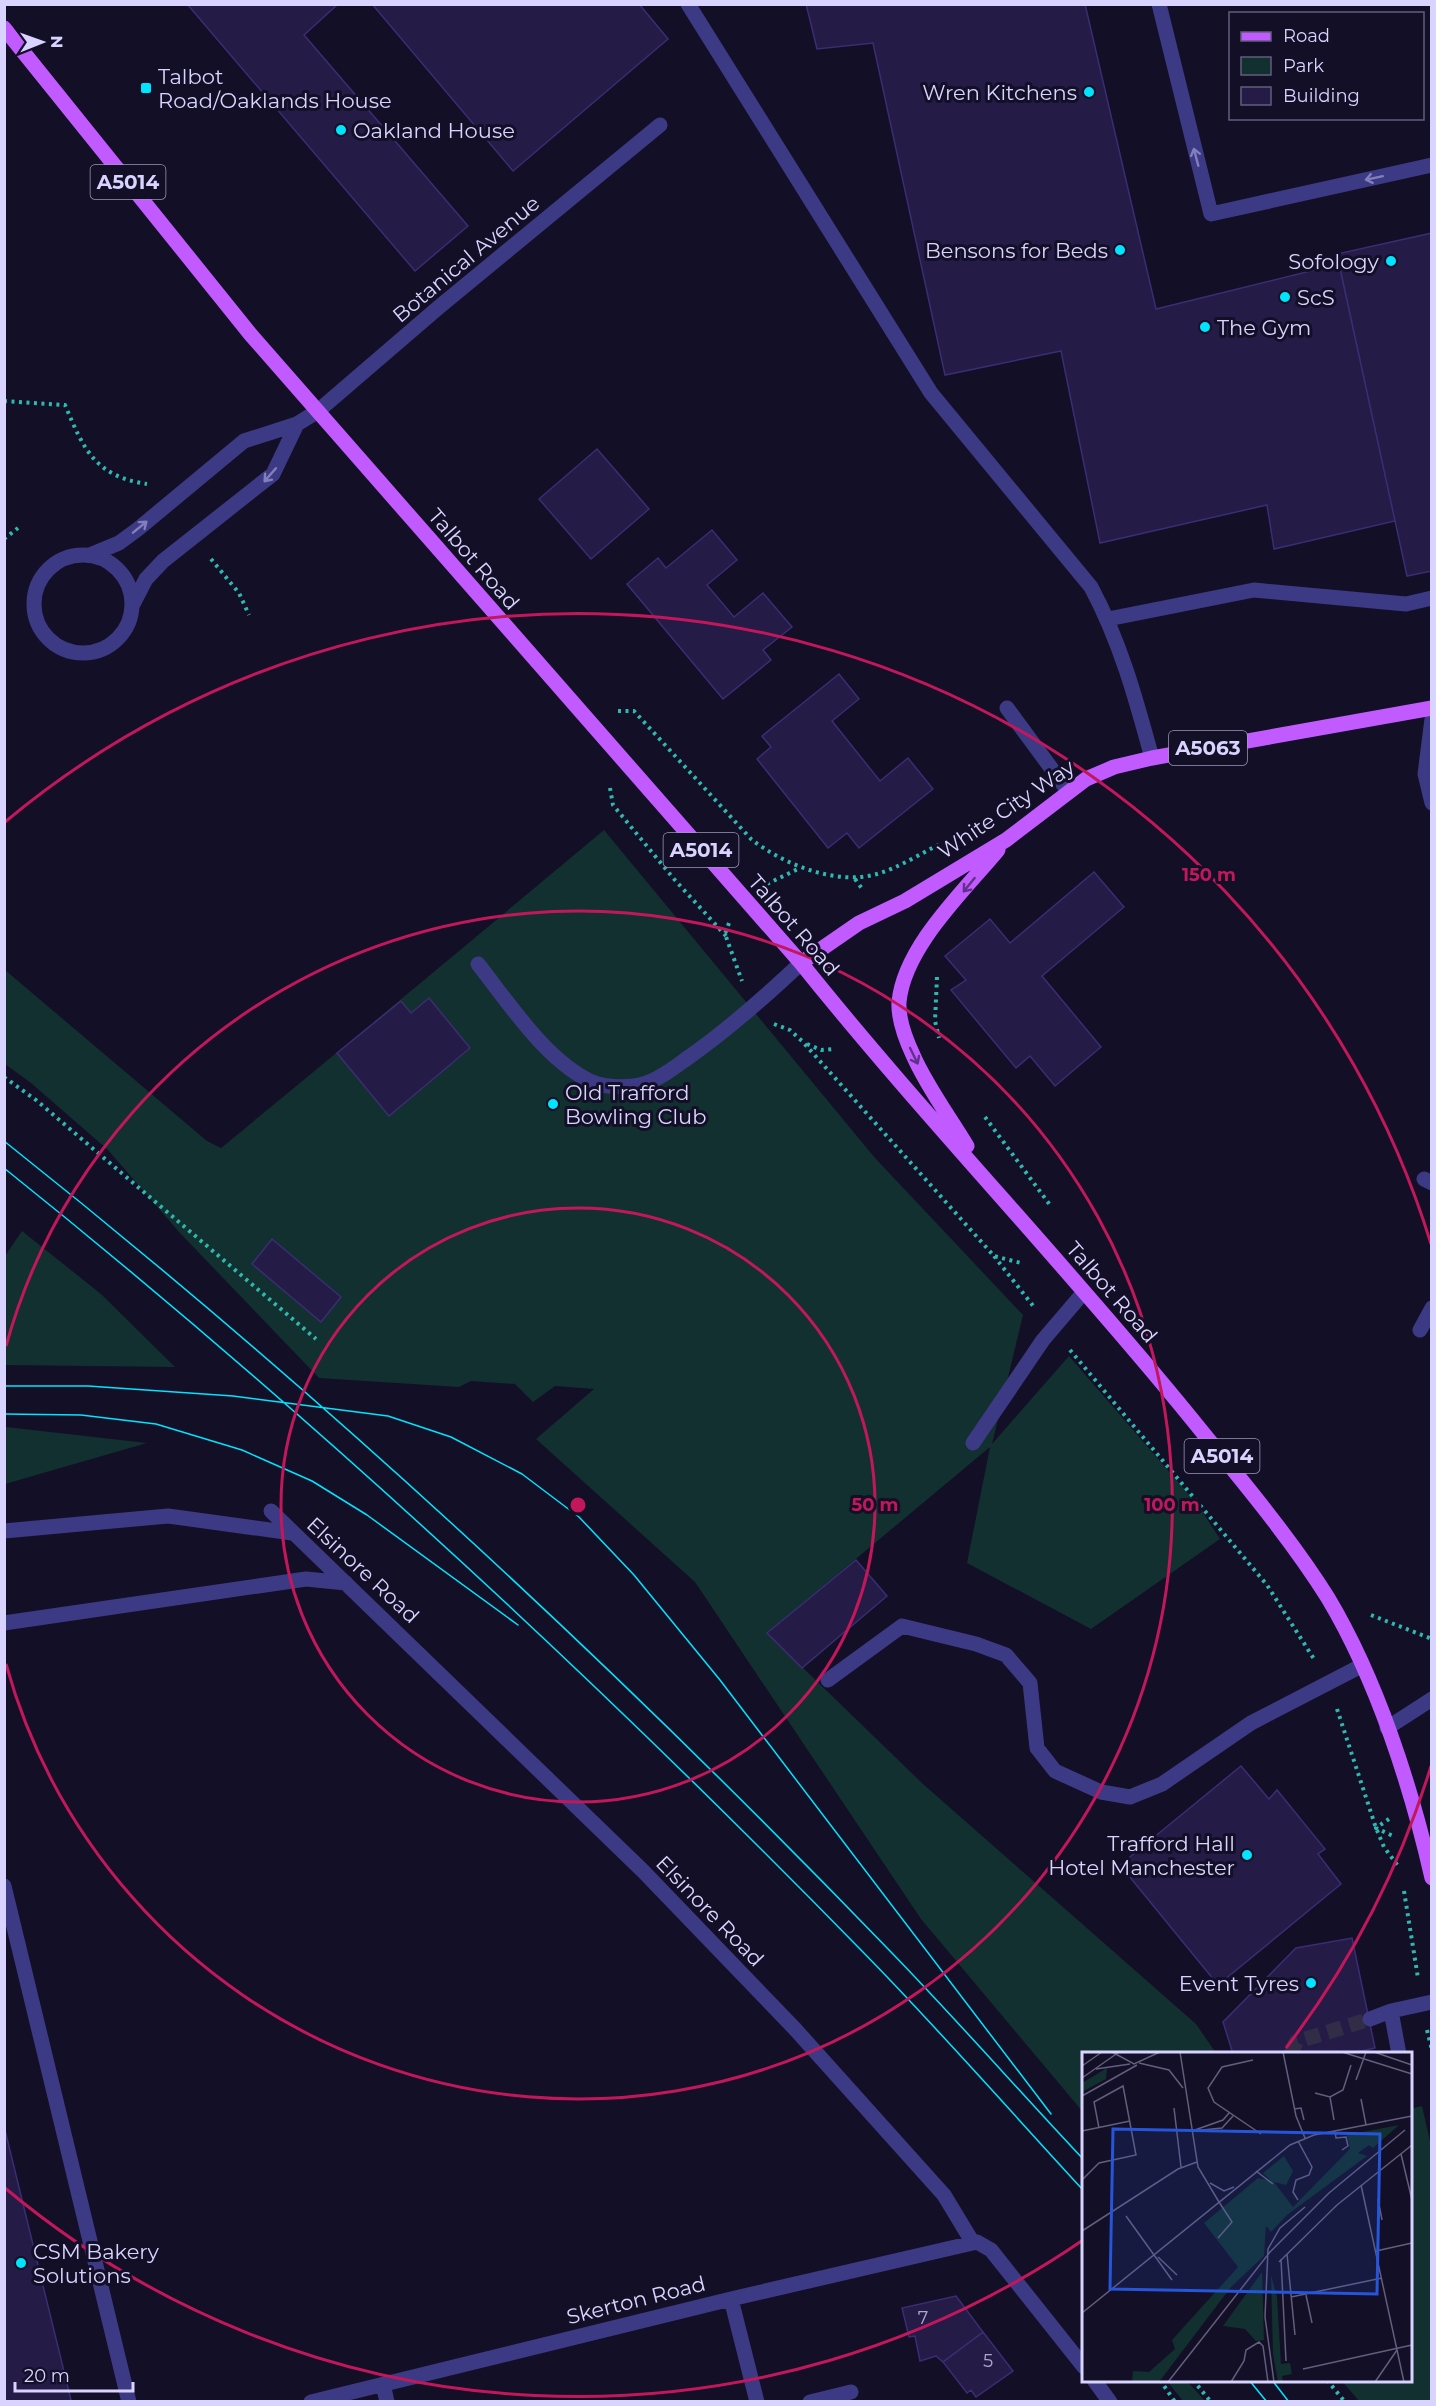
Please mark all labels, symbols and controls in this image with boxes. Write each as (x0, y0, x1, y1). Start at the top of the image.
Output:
north arrow (12, 12, 72, 72)
legend (1229, 12, 1424, 120)
text: Road (1283, 25, 1330, 47)
text: N (47, 35, 66, 48)
text: Park (1283, 55, 1324, 77)
place label: Talbot Road/Oaklands House (158, 64, 392, 113)
place label: Wren Kitchens (922, 80, 1077, 105)
marker: Talbot Road/Oaklands House (139, 81, 153, 95)
marker: Wren Kitchens (1082, 85, 1096, 99)
text: Building (1283, 85, 1360, 107)
place label: Oakland House (353, 118, 515, 143)
marker: Oakland House (334, 123, 348, 137)
one-way arrow (1190, 148, 1201, 167)
road number: A5014 (90, 165, 166, 199)
one-way arrow (1365, 173, 1385, 184)
street label: Botanical Avenue (388, 190, 544, 328)
place label: Bensons for Beds (925, 238, 1108, 263)
marker: Bensons for Beds (1113, 243, 1127, 257)
place label: Sofology (1288, 249, 1380, 274)
marker: Sofology (1384, 254, 1398, 268)
place label: ScS (1297, 285, 1335, 310)
marker: ScS (1278, 290, 1292, 304)
place label: The Gym (1217, 315, 1311, 340)
marker: The Gym (1198, 320, 1212, 334)
one-way arrow (263, 467, 276, 483)
street label: Talbot Road (423, 503, 525, 615)
one-way arrow (132, 520, 148, 533)
road number: A5063 (1169, 731, 1247, 765)
street label: White City Way (933, 754, 1080, 864)
road number: A5014 (664, 833, 738, 867)
text: 150 m (1182, 864, 1236, 886)
street label: Talbot Road (743, 869, 845, 981)
one-way arrow (963, 877, 976, 893)
one-way arrow (908, 1046, 920, 1064)
place label: Old Trafford Bowling Club (565, 1080, 706, 1129)
marker: Old Trafford Bowling Club (546, 1097, 560, 1111)
street label: Talbot Road (1061, 1236, 1163, 1348)
road number: A5014 (1184, 1439, 1260, 1473)
text: 50 m (852, 1494, 898, 1516)
text: 100 m (1144, 1494, 1200, 1516)
centre of rings (568, 1495, 588, 1515)
street label: Elsinore Road (302, 1512, 424, 1628)
place label: Trafford Hall Hotel Manchester (1048, 1831, 1235, 1880)
marker: Trafford Hall Hotel Manchester (1240, 1848, 1254, 1862)
street label: Elsinore Road (651, 1850, 769, 1972)
place label: Event Tyres (1179, 1971, 1299, 1996)
marker: Event Tyres (1304, 1976, 1318, 1990)
inset map (1082, 2052, 1412, 2382)
place label: CSM Bakery Solutions (33, 2239, 160, 2288)
marker: CSM Bakery Solutions (14, 2256, 28, 2270)
street label: Skerton Road (564, 2271, 708, 2329)
house number: 7 (918, 2307, 928, 2329)
house number: 5 (983, 2350, 993, 2372)
scale bar (15, 2355, 134, 2393)
text: 20 m (24, 2365, 70, 2387)

